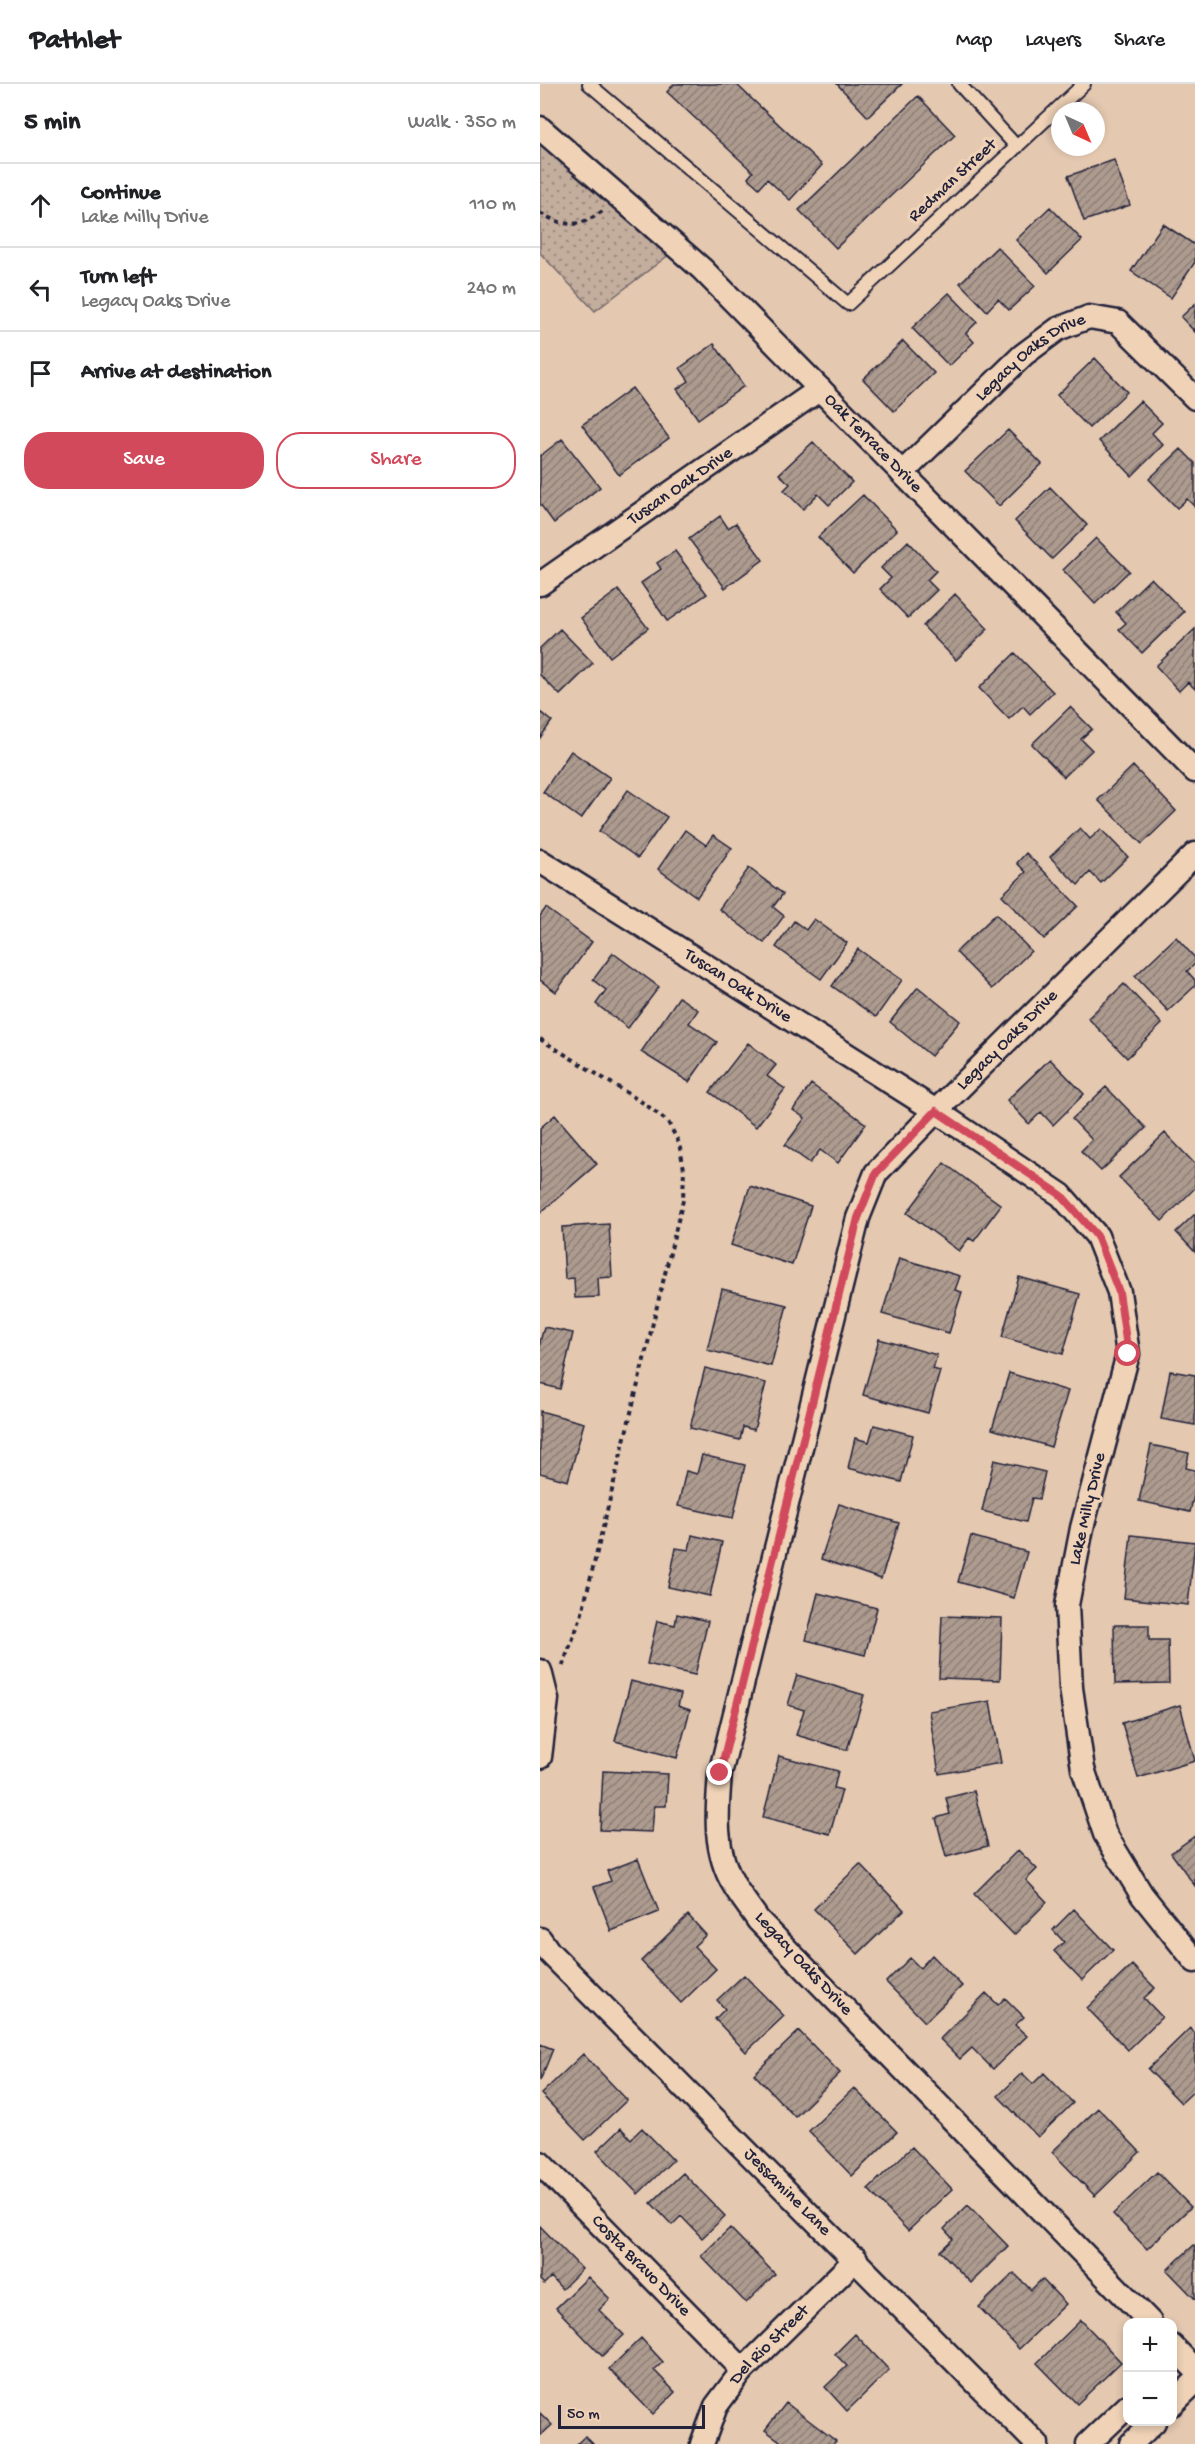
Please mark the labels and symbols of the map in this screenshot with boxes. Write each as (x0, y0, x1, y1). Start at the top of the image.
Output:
north arrow (1051, 102, 1105, 156)
street label: Redman Street (905, 134, 1003, 227)
street label: Legacy Oaks Drive (971, 309, 1089, 406)
street label: Oak Terrace Drive (820, 389, 927, 498)
street label: Tuscan Oak Drive (623, 442, 738, 531)
street label: Tuscan Oak Drive (679, 944, 796, 1028)
street label: Legacy Oaks Drive (952, 985, 1063, 1095)
route start (1114, 1340, 1140, 1366)
street label: Lake Milly Drive (1065, 1450, 1111, 1567)
route end (706, 1759, 732, 1785)
street label: Legacy Oaks Drive (750, 1908, 857, 2021)
street label: Jessamine Lane (739, 2144, 836, 2241)
street label: Costa Bravo Drive (587, 2211, 696, 2321)
street label: Del Rio Street (725, 2299, 815, 2390)
scale bar (558, 2402, 705, 2430)

